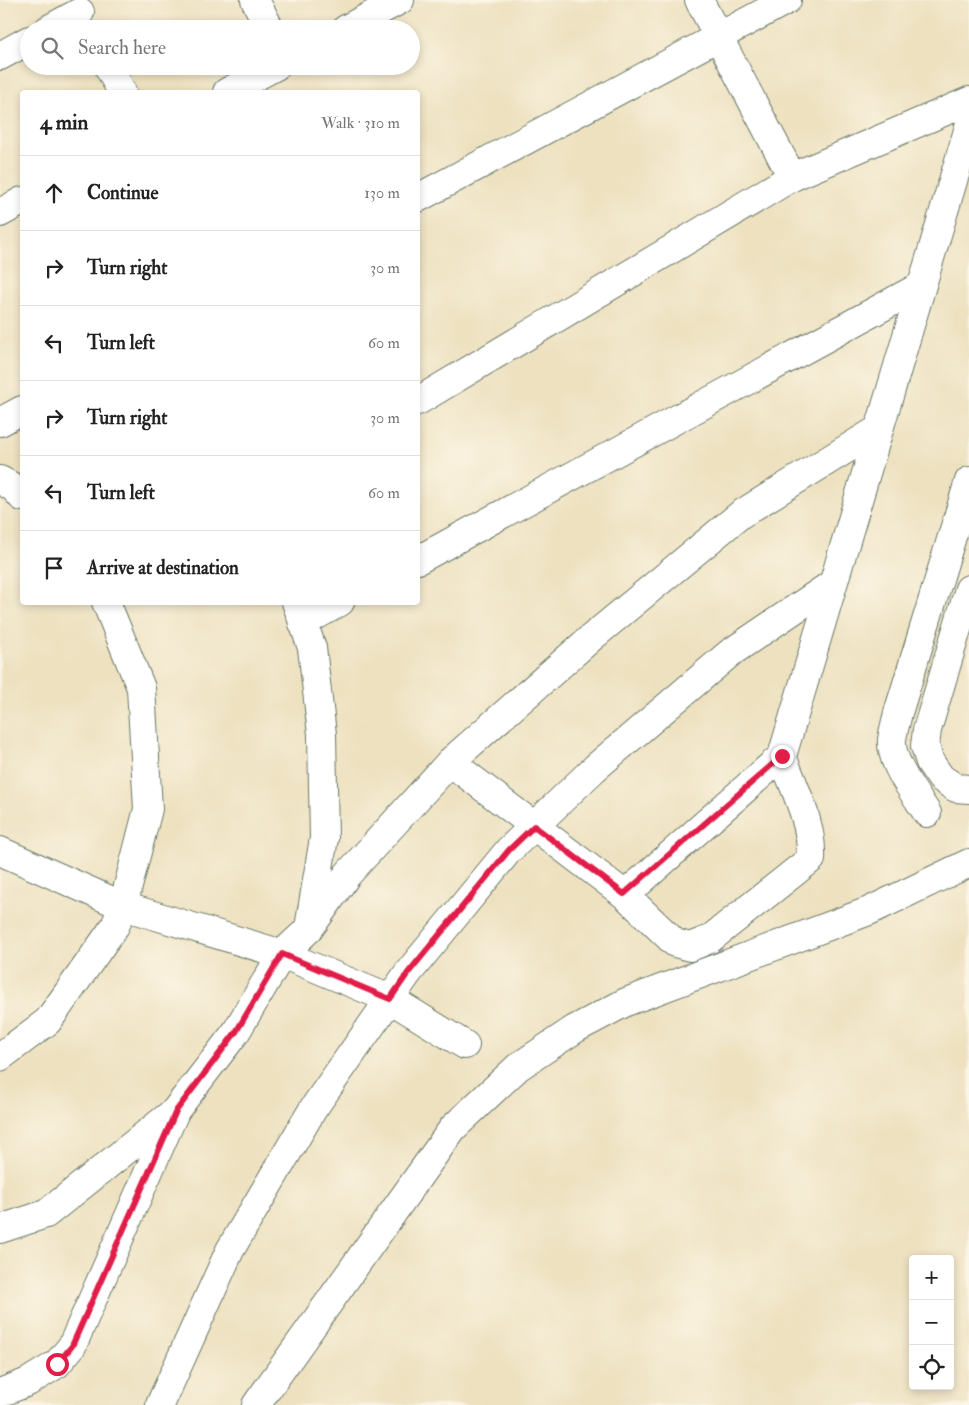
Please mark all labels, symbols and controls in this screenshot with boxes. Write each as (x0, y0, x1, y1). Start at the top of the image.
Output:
search box (20, 20, 420, 75)
icon: search (38, 34, 66, 62)
text: Search here (78, 36, 166, 60)
text: 4 min (40, 109, 88, 136)
text: Walk · 310 m (321, 113, 400, 133)
icon: ahead (40, 179, 68, 207)
text: Continue (87, 181, 158, 205)
text: 130 m (364, 183, 400, 203)
icon: right (40, 254, 68, 282)
text: Turn right (87, 256, 167, 280)
text: 30 m (370, 258, 400, 278)
icon: left (40, 329, 68, 357)
text: Turn left (87, 331, 155, 355)
text: 60 m (368, 333, 400, 353)
icon: right (40, 404, 68, 432)
text: Turn right (87, 406, 167, 430)
text: 30 m (370, 408, 400, 428)
icon: left (40, 479, 68, 507)
text: Turn left (87, 481, 155, 505)
text: 60 m (368, 483, 400, 503)
icon: arrive (40, 554, 68, 582)
text: Arrive at destination (87, 556, 239, 580)
route end (771, 745, 794, 768)
map controls (909, 1255, 954, 1390)
button: + (909, 1255, 954, 1300)
button: − (909, 1300, 954, 1345)
button: locate (909, 1345, 954, 1390)
route start (46, 1353, 69, 1376)

